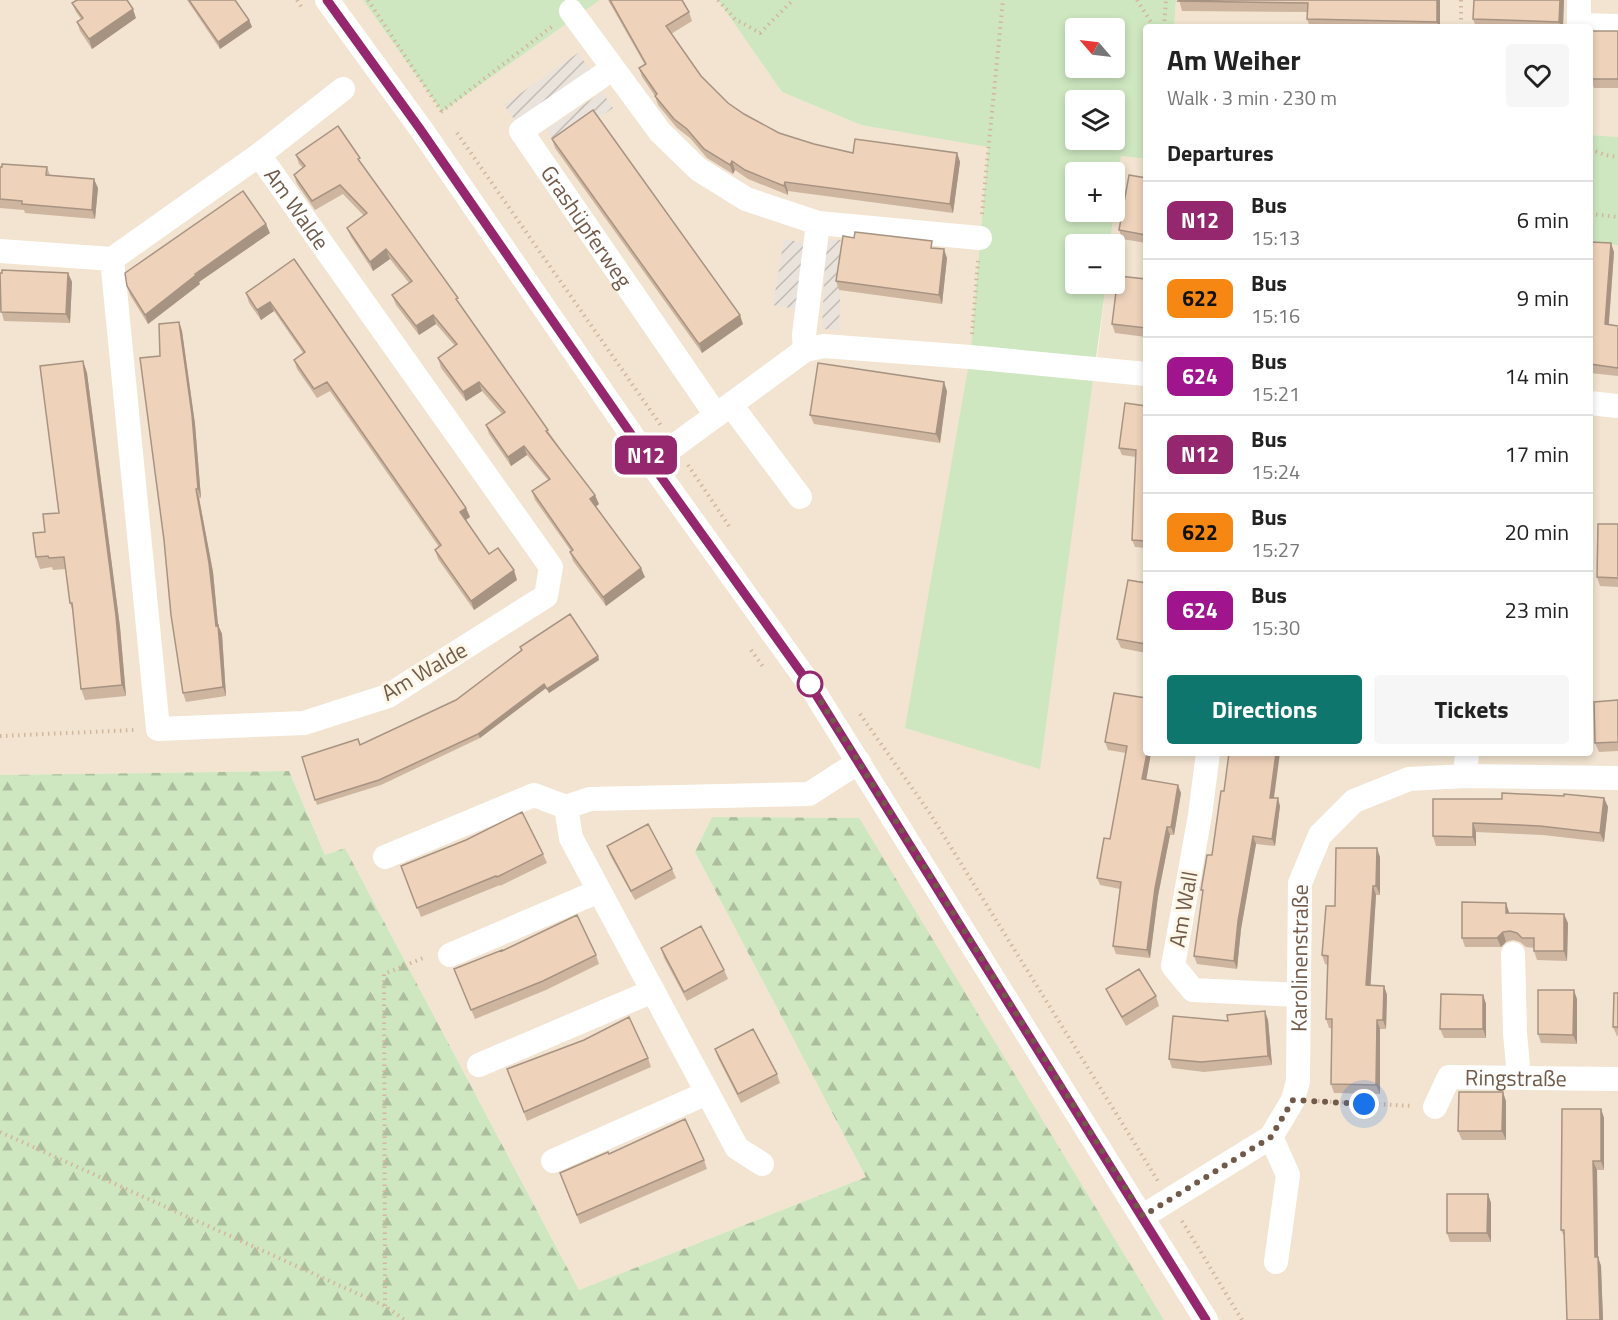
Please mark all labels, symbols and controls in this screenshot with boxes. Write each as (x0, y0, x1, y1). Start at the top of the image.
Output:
north arrow (1065, 18, 1125, 78)
map controls (1065, 18, 1125, 294)
text: Am Weiher (1167, 38, 1301, 81)
button: heart (1506, 44, 1569, 107)
text: Walk · 3 min · 230 m (1167, 82, 1337, 113)
button: layers (1065, 90, 1125, 150)
text: Departures (1167, 136, 1274, 170)
street label: Grashüpferweg (532, 158, 641, 295)
street label: Am Walde (256, 160, 338, 257)
button: + (1065, 162, 1125, 222)
text: Bus (1251, 188, 1287, 222)
text: 6 min (1517, 203, 1569, 237)
text: N12 (1181, 204, 1219, 236)
text: 15:13 (1251, 222, 1300, 253)
button: − (1065, 234, 1125, 294)
text: Bus (1251, 266, 1287, 300)
text: 9 min (1517, 281, 1569, 315)
text: 622 (1182, 282, 1218, 314)
text: 15:16 (1251, 300, 1300, 331)
text: Bus (1251, 344, 1287, 378)
text: 14 min (1504, 359, 1569, 393)
text: 624 (1182, 360, 1218, 392)
text: 15:21 (1251, 378, 1300, 409)
text: Bus (1251, 422, 1287, 456)
line badge: N12 (612, 436, 680, 474)
text: 17 min (1504, 437, 1569, 471)
text: N12 (1181, 438, 1219, 470)
text: N12 (627, 439, 665, 471)
text: 15:24 (1251, 456, 1300, 487)
text: Bus (1251, 500, 1287, 534)
text: 20 min (1504, 515, 1569, 549)
text: 622 (1182, 516, 1218, 548)
text: 15:27 (1251, 534, 1300, 565)
text: Bus (1251, 578, 1287, 612)
text: 23 min (1504, 593, 1569, 627)
text: 624 (1182, 594, 1218, 626)
text: 15:30 (1251, 612, 1300, 643)
street label: Am Walde (375, 633, 473, 709)
unlabelled marker (797, 671, 823, 697)
button: Directions (1167, 675, 1362, 744)
button: Tickets (1374, 675, 1569, 744)
street label: Am Wall (1160, 868, 1206, 950)
street label: Karolinenstraße (1281, 884, 1317, 1032)
street label: Ringstraße (1465, 1060, 1567, 1095)
your location (1349, 1089, 1379, 1119)

